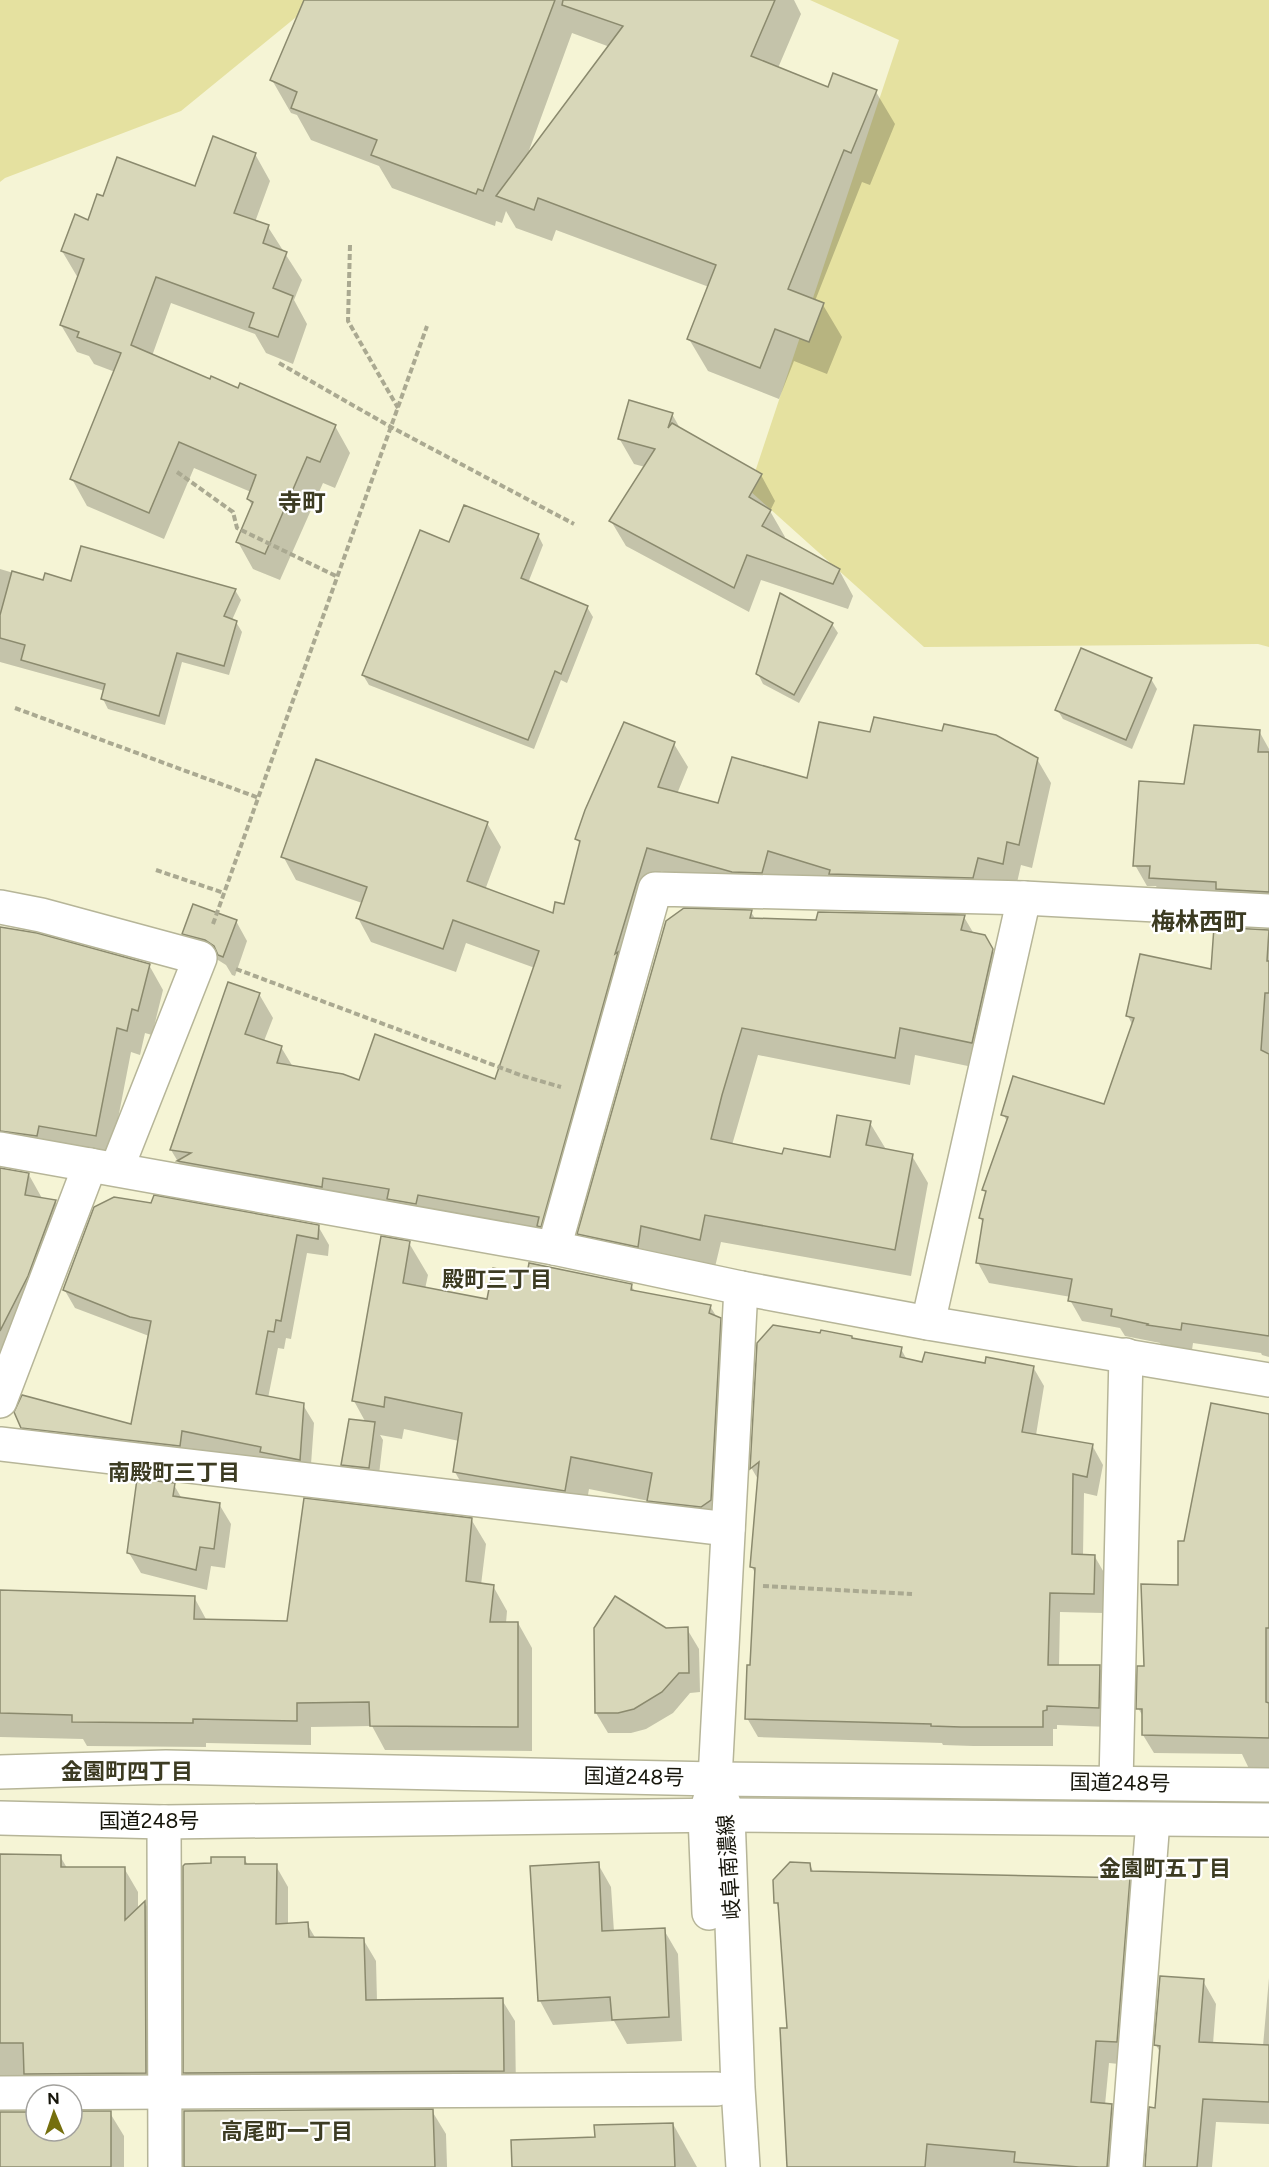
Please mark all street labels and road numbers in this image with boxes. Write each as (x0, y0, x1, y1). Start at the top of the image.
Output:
street label: 国道248号 (583, 1763, 685, 1790)
street label: 国道248号 (1069, 1769, 1171, 1796)
street label: 国道248号 (99, 1808, 199, 1833)
street label: 岐阜南濃線 (712, 1814, 745, 1920)

